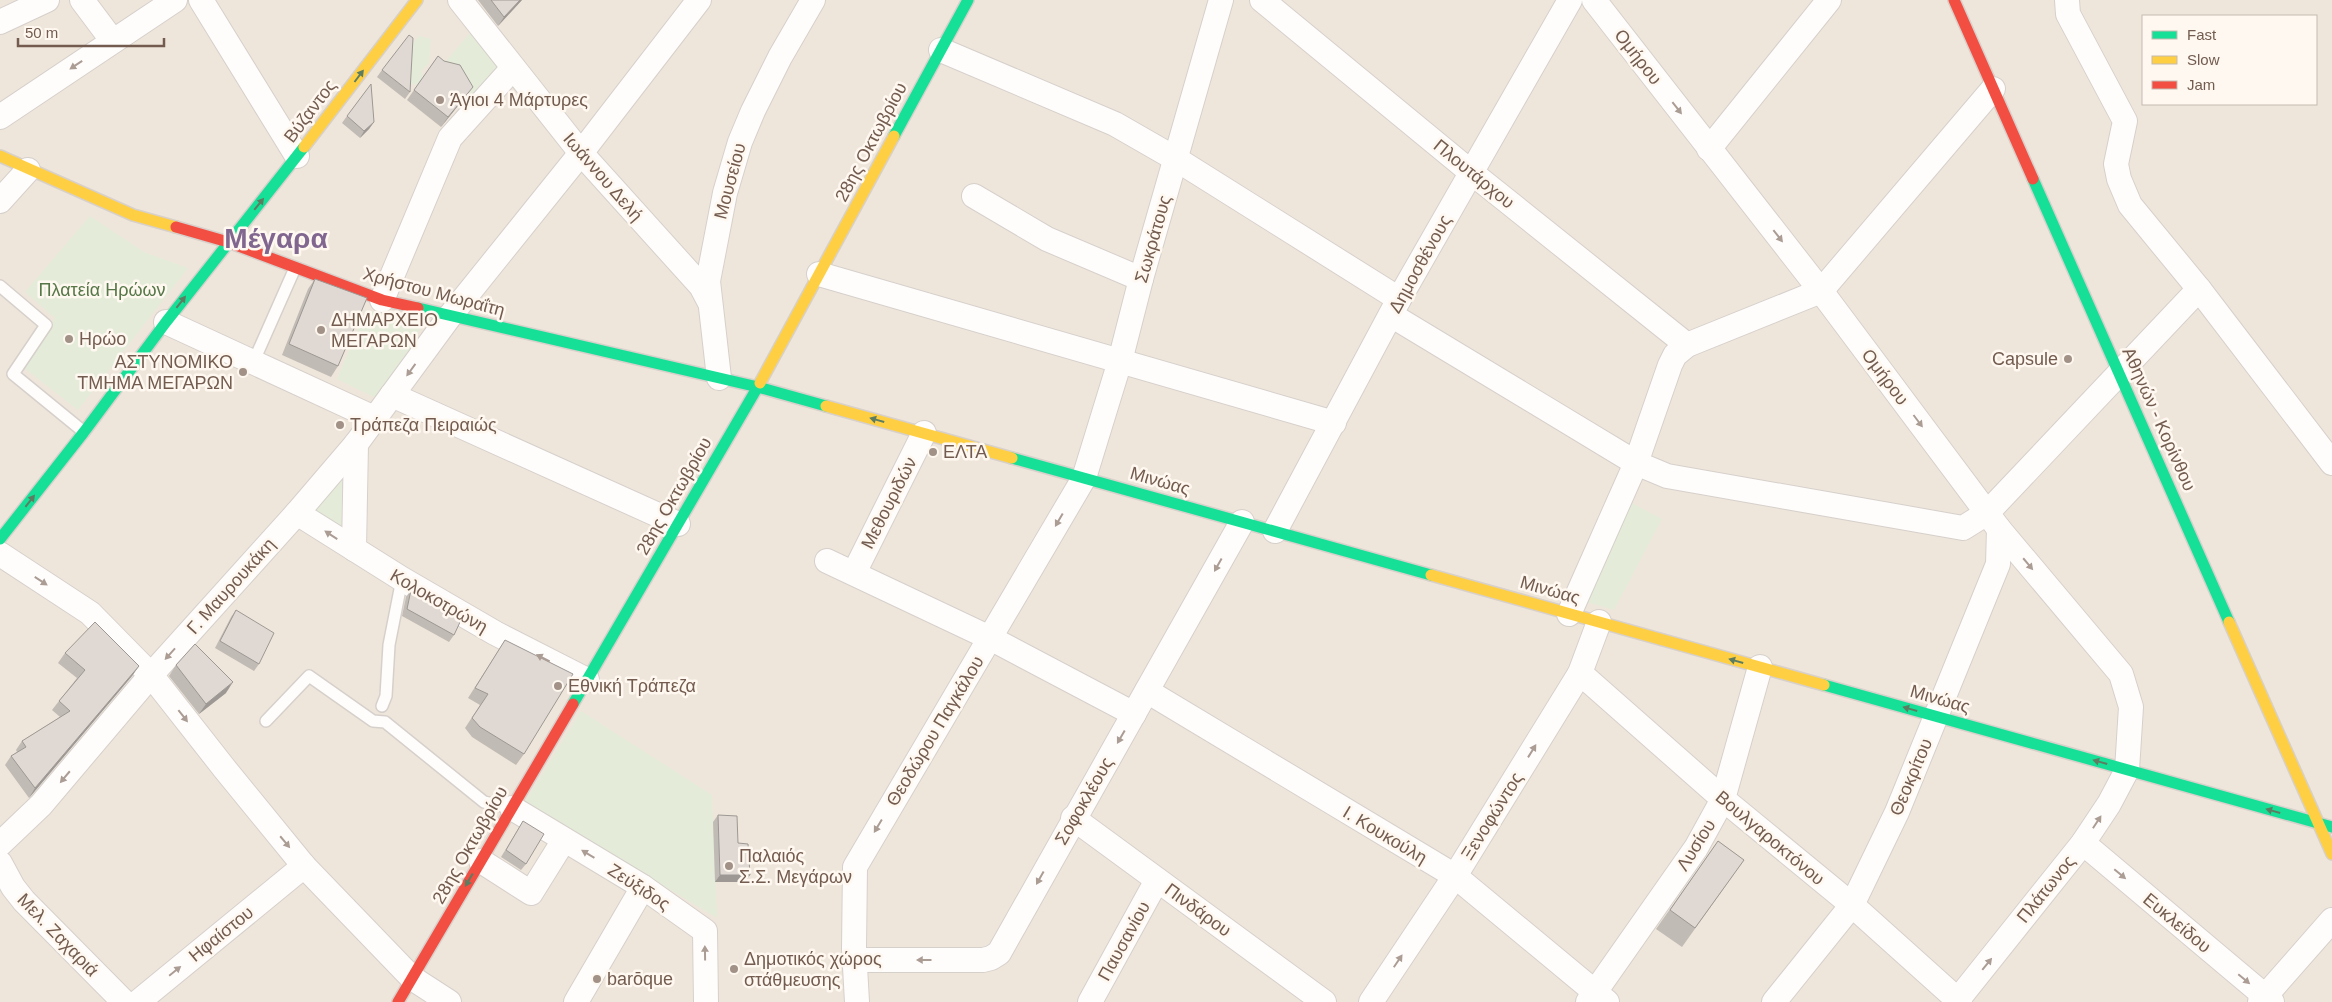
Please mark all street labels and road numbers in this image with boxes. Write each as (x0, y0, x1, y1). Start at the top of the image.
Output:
street label: Ομήρου (1610, 25, 1666, 89)
street label: Βύζαντος (280, 75, 340, 146)
street label: 28ης Οκτωβρίου (831, 79, 911, 205)
street label: Ιωάννου Δελή (559, 129, 647, 225)
street label: Πλουτάρχου (1430, 135, 1518, 213)
street label: Μουσείου (710, 141, 750, 221)
street label: Σωκράτους (1131, 193, 1175, 285)
street label: Δημοσθένους (1385, 211, 1455, 317)
street label: Χρήστου Μωραΐτη (361, 263, 507, 321)
street label: Αθηνών - Κορίνθου (2118, 344, 2200, 494)
street label: Ομήρου (1858, 345, 1912, 409)
street label: 28ης Οκτωβρίου (632, 434, 716, 558)
street label: Μεθουριδών (857, 454, 921, 552)
street label: Μινώας (1128, 463, 1192, 499)
street label: Γ. Μαυρουκάκη (183, 534, 279, 638)
street label: Κολοκοτρώνη (387, 565, 491, 637)
street label: Μινώας (1518, 572, 1582, 608)
street label: Θεοδώρου Παγκάλου (882, 652, 988, 810)
street label: Μινώας (1908, 681, 1972, 717)
street label: Θεοκρίτου (1886, 735, 1936, 819)
street label: Σοφοκλέους (1051, 754, 1117, 848)
street label: Ξενοφώντος (1457, 768, 1527, 863)
street label: 28ης Οκτωβρίου (428, 783, 512, 907)
street label: Βουλγαροκτόνου (1712, 787, 1828, 889)
street label: Ι. Κουκούλη (1339, 802, 1431, 868)
street label: Λυσίου (1672, 816, 1720, 874)
street label: Πλάτωνος (2013, 851, 2079, 927)
street label: Ζεύξιδος (604, 860, 674, 915)
street label: Πινδάρου (1161, 879, 1235, 941)
street label: Μελ. Ζαχαριά (13, 889, 103, 981)
street label: Ευκλείδου (2139, 889, 2215, 957)
street label: Παυσανίου (1094, 898, 1154, 984)
street label: Ηφαίστου (185, 902, 257, 966)

